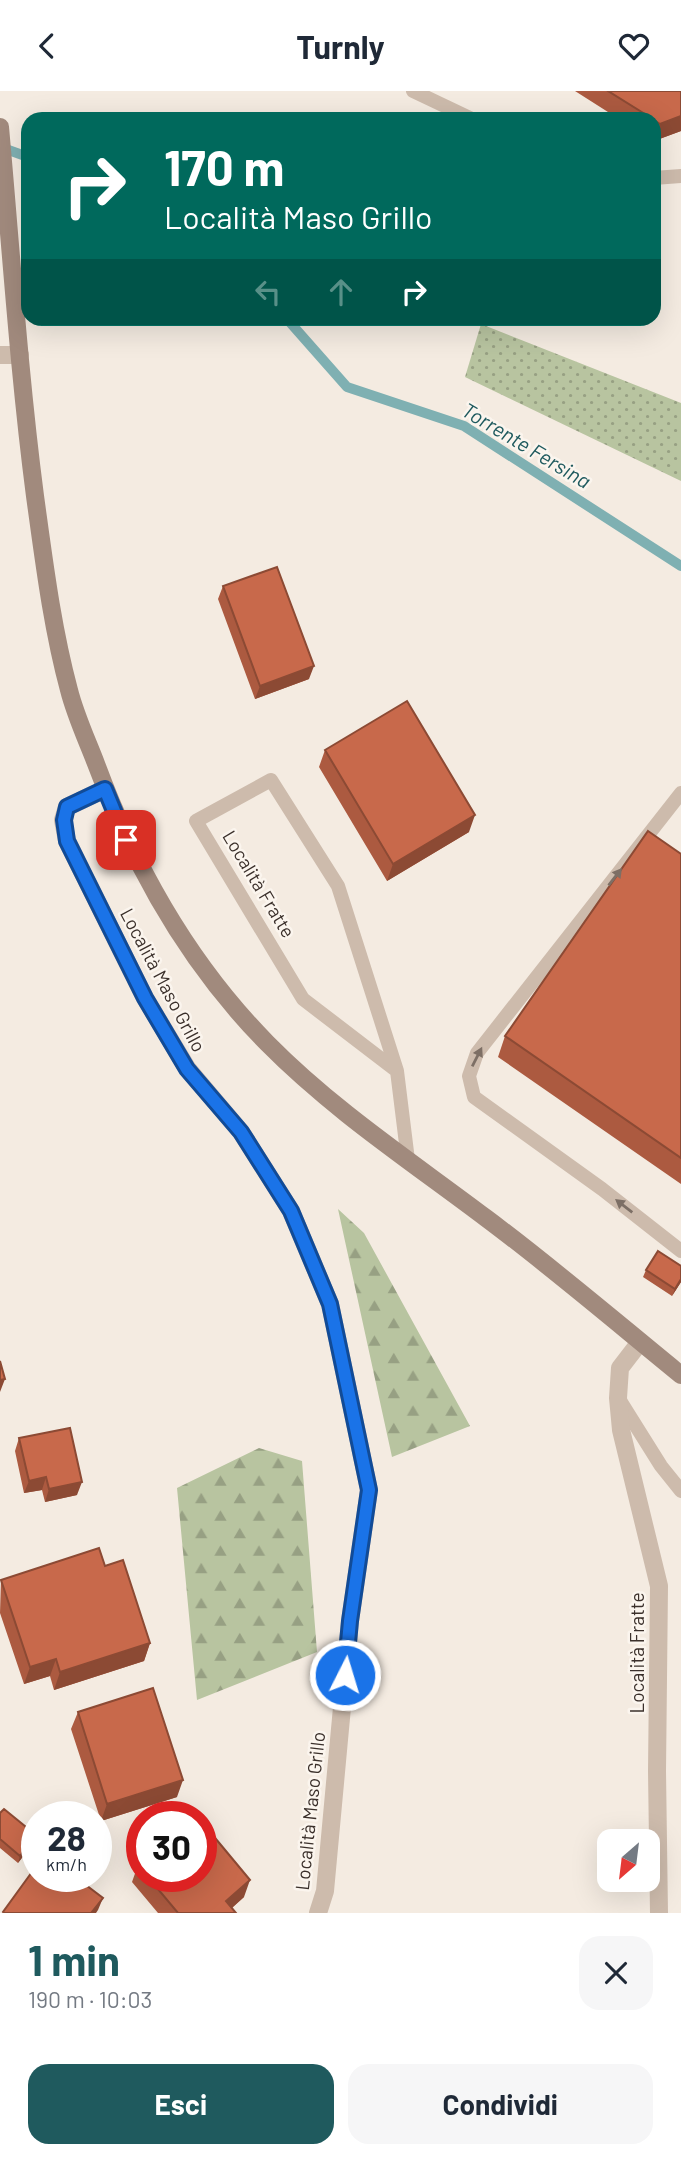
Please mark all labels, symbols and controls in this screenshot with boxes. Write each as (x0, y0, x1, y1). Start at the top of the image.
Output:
icon: back (28, 27, 66, 65)
text: Turnly (296, 27, 385, 65)
icon: heart (615, 27, 653, 65)
text: 170 m (164, 137, 284, 196)
icon: right (49, 140, 140, 231)
text: Località Maso Grillo (164, 197, 433, 235)
icon: left (249, 273, 287, 311)
icon: ahead (322, 273, 360, 311)
icon: right (395, 273, 433, 311)
water label: Torrente Fersina (458, 396, 596, 493)
pin (96, 810, 156, 870)
icon: arrive (107, 821, 145, 859)
street label: Località Fratte (218, 826, 300, 942)
one-way arrow (608, 868, 622, 886)
street label: Località Maso Grillo (116, 904, 211, 1056)
one-way arrow (472, 1047, 483, 1067)
one-way arrow (615, 1199, 633, 1214)
street label: Località Fratte (625, 1592, 648, 1714)
position arrow (308, 1638, 382, 1712)
street label: Località Maso Grillo (290, 1730, 329, 1891)
speed limit sign: 30 (126, 1801, 217, 1892)
text: 28 (47, 1816, 86, 1858)
north arrow (597, 1829, 660, 1892)
map controls (597, 1829, 660, 1892)
text: km/h (46, 1853, 87, 1875)
text: 1 min (28, 1934, 120, 1984)
button: close (579, 1936, 653, 2010)
text: 190 m · 10:03 (28, 1985, 152, 2013)
button: Esci (28, 2064, 334, 2144)
button: Condividi (348, 2064, 653, 2144)

